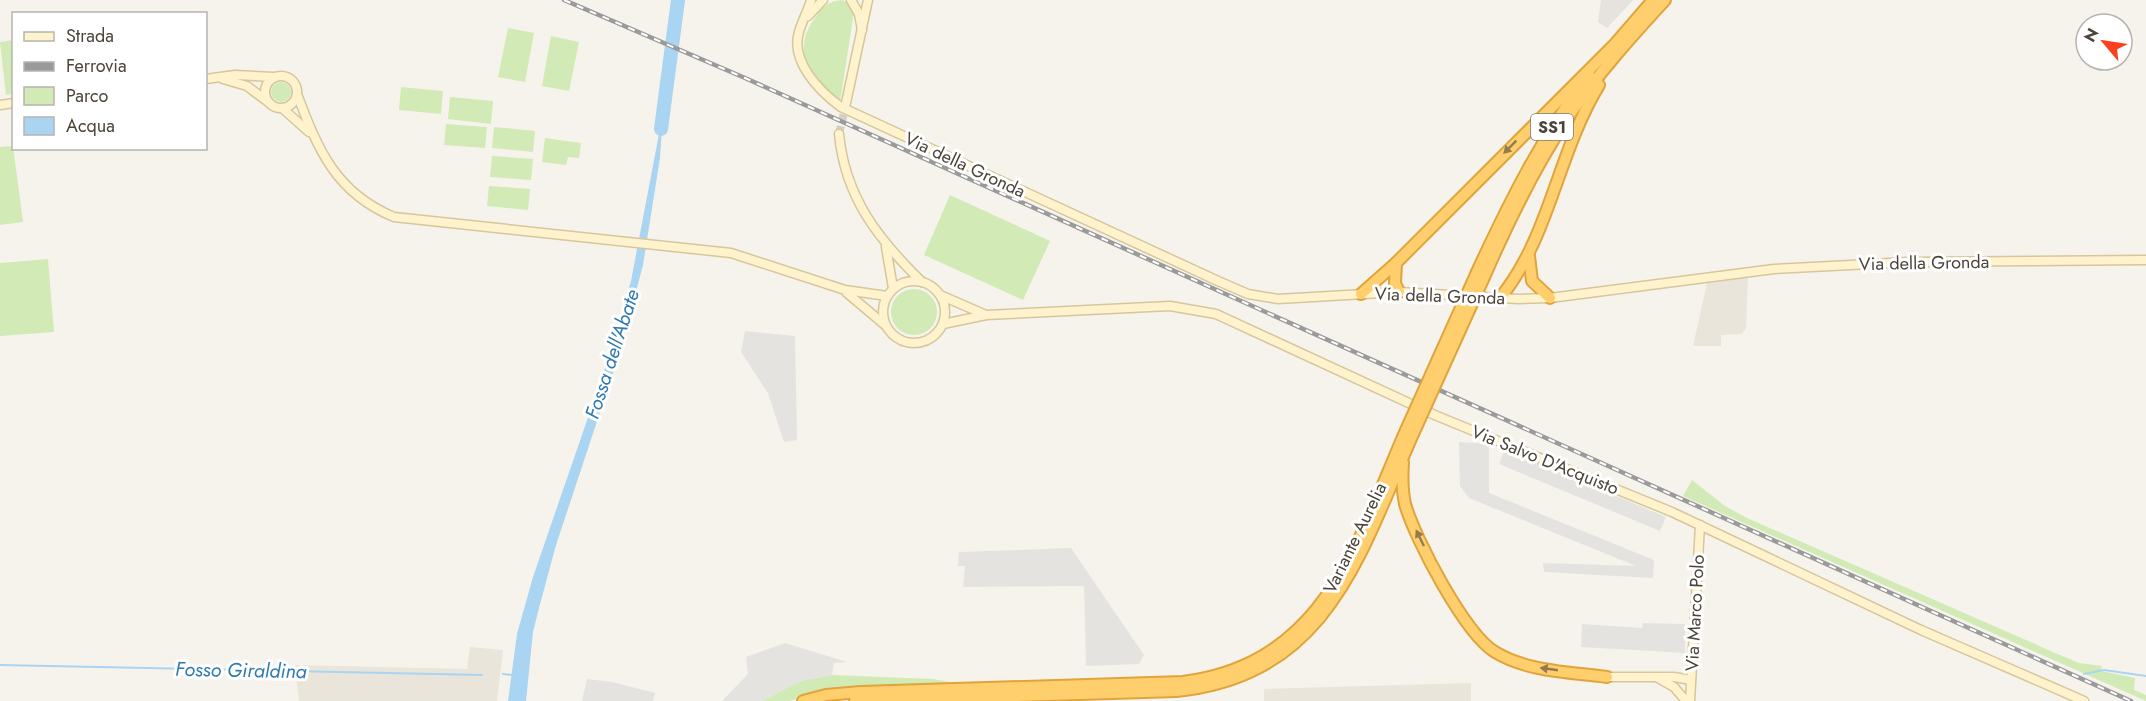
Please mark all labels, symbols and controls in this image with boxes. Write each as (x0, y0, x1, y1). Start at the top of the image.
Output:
legend (12, 12, 207, 150)
north arrow (2074, 12, 2134, 72)
text: Strada (66, 23, 114, 49)
text: N (2078, 24, 2104, 46)
text: Ferrovia (66, 53, 127, 79)
text: Parco (66, 83, 108, 109)
text: Acqua (66, 113, 115, 139)
road number: SS1 (1531, 114, 1573, 140)
street label: Via della Gronda (900, 126, 1030, 204)
one-way arrow (1503, 140, 1517, 155)
street label: Via della Gronda (1859, 249, 1989, 277)
street label: Via della Gronda (1374, 281, 1506, 311)
water label: Fossa dell'Abate (578, 286, 647, 423)
street label: Via Salvo D'Acquisto (1467, 419, 1623, 502)
street label: Variante Aurelia (1317, 478, 1393, 598)
one-way arrow (1415, 530, 1425, 547)
street label: Via Marco Polo (1679, 554, 1711, 672)
water label: Fosso Giraldina (175, 655, 307, 686)
one-way arrow (1540, 665, 1559, 674)

